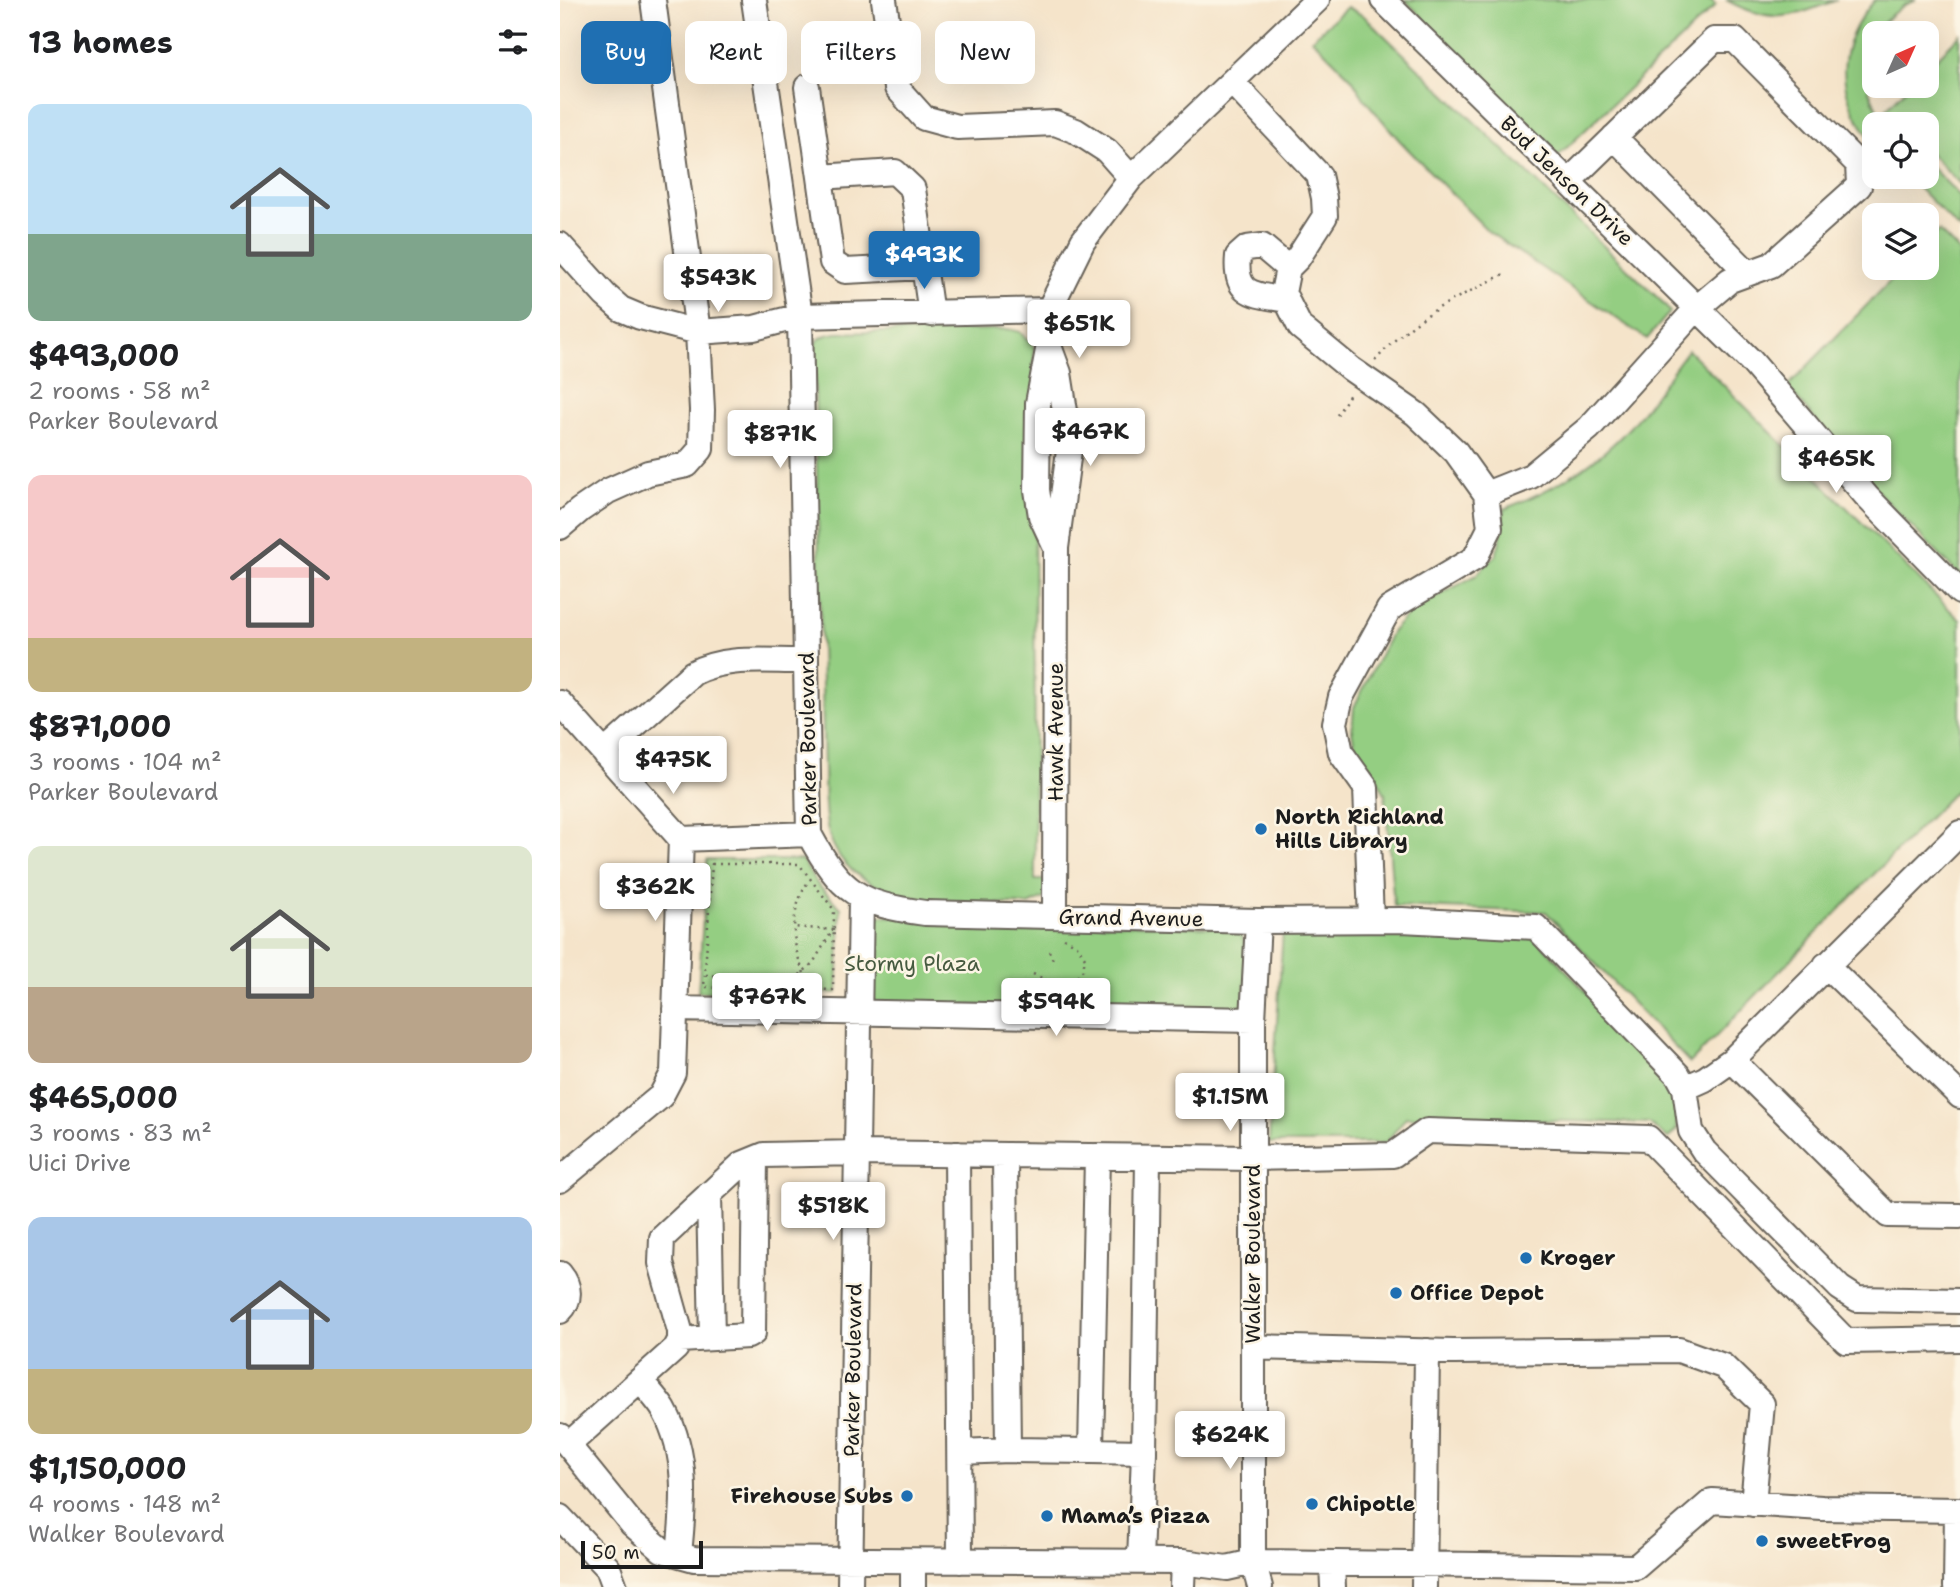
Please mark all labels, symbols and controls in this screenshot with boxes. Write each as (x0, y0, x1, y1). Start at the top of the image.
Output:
chip: Buy (581, 21, 671, 84)
chip: Rent (685, 21, 787, 84)
chip: Filters (801, 21, 921, 84)
chip: New (935, 21, 1035, 84)
north arrow (1862, 21, 1939, 98)
map controls (1862, 21, 1939, 280)
text: 13 homes (28, 22, 173, 63)
icon: filters (494, 23, 532, 61)
street label: Bud Jenson Drive (1494, 110, 1640, 252)
button: locate (1862, 112, 1939, 189)
icon: home (217, 149, 343, 275)
button: layers (1862, 203, 1939, 280)
pin: $493K (875, 232, 973, 291)
text: $493K (885, 239, 963, 269)
pin: $543K (669, 254, 767, 314)
text: $543K (680, 262, 756, 292)
pin: $651K (1030, 300, 1128, 360)
text: $651K (1043, 308, 1115, 338)
text: $493,000 (28, 335, 180, 376)
text: 2 rooms · 58 m² (28, 376, 211, 406)
text: Parker Boulevard (28, 406, 218, 436)
pin: $467K (1041, 408, 1139, 468)
pin: $871K (731, 410, 829, 470)
text: $467K (1051, 416, 1129, 446)
text: $871K (744, 418, 816, 448)
pin: $465K (1787, 435, 1885, 495)
text: $465K (1797, 443, 1875, 473)
icon: home (217, 520, 343, 646)
street label: Parker Boulevard (792, 652, 824, 826)
street label: Hawk Avenue (1042, 662, 1070, 802)
text: $871,000 (28, 706, 172, 747)
pin: $475K (624, 736, 722, 796)
text: $475K (635, 744, 711, 774)
text: 3 rooms · 104 m² (28, 747, 221, 777)
text: Parker Boulevard (28, 777, 218, 807)
place label: North Richland Hills Library (1275, 803, 1444, 855)
marker: North Richland Hills Library (1253, 821, 1269, 837)
pin: $362K (606, 864, 704, 923)
text: $362K (616, 871, 694, 901)
icon: home (217, 891, 343, 1017)
street label: Grand Avenue (1058, 903, 1204, 933)
park label: Stormy Plaza (844, 950, 980, 978)
pin: $767K (718, 974, 816, 1033)
pin: $594K (1007, 978, 1105, 1038)
text: $767K (728, 981, 806, 1011)
text: $594K (1017, 986, 1095, 1016)
pin: $1.15M (1173, 1074, 1287, 1133)
text: $465,000 (28, 1077, 178, 1118)
text: $1.15M (1191, 1081, 1269, 1111)
text: 3 rooms · 83 m² (28, 1118, 212, 1148)
text: Uici Drive (28, 1148, 131, 1178)
street label: Walker Boulevard (1239, 1164, 1267, 1344)
pin: $518K (784, 1182, 882, 1242)
text: $518K (797, 1190, 869, 1220)
place label: Kroger (1540, 1244, 1616, 1272)
marker: Kroger (1518, 1250, 1534, 1266)
icon: home (217, 1262, 343, 1388)
place label: Office Depot (1410, 1279, 1544, 1307)
street label: Parker Boulevard (837, 1283, 869, 1457)
marker: Office Depot (1388, 1285, 1404, 1301)
pin: $624K (1181, 1412, 1279, 1471)
text: $624K (1191, 1419, 1269, 1449)
text: $1,150,000 (28, 1448, 187, 1489)
place label: Firehouse Subs (731, 1482, 893, 1510)
marker: Firehouse Subs (899, 1488, 915, 1504)
text: 4 rooms · 148 m² (28, 1489, 221, 1519)
place label: Chipotle (1326, 1490, 1415, 1518)
marker: Chipotle (1304, 1496, 1320, 1512)
place label: Mama’s Pizza (1061, 1502, 1210, 1530)
marker: Mama’s Pizza (1039, 1508, 1055, 1524)
text: Walker Boulevard (28, 1519, 225, 1549)
place label: sweetFrog (1776, 1527, 1891, 1555)
marker: sweetFrog (1754, 1533, 1770, 1549)
scale bar (581, 1538, 704, 1570)
text: 50 m (592, 1540, 640, 1565)

